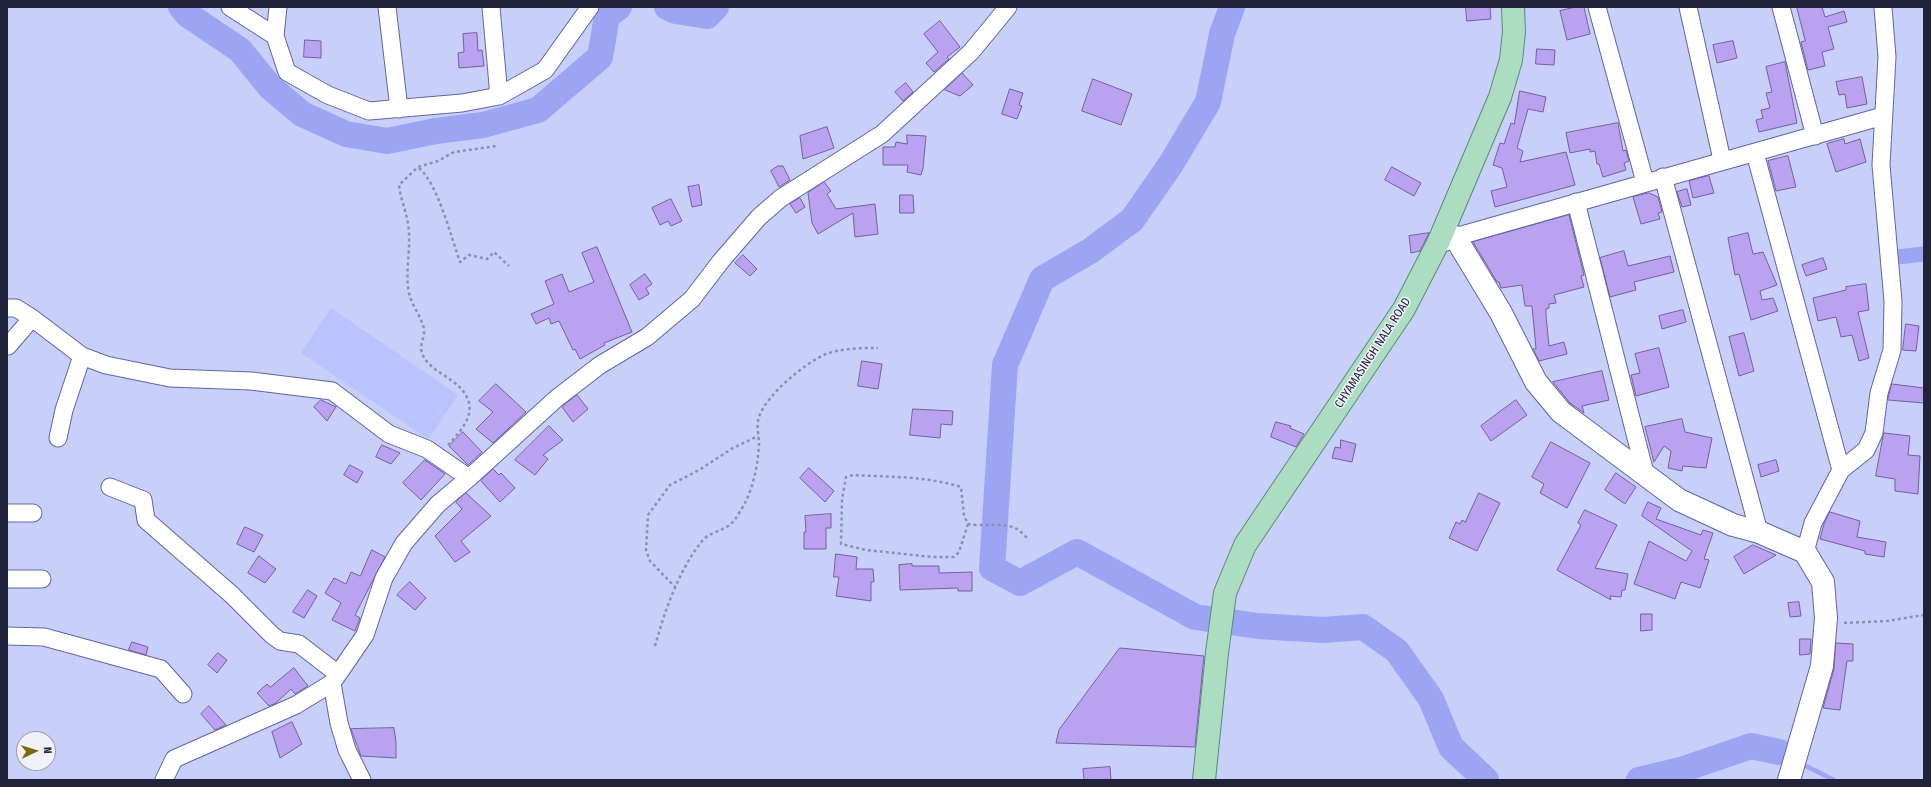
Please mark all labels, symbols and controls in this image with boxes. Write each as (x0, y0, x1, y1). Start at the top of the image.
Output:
street label: CHYAMASINGH NALA ROAD (1332, 295, 1414, 411)
north arrow (16, 731, 56, 771)
text: N (41, 746, 54, 754)

